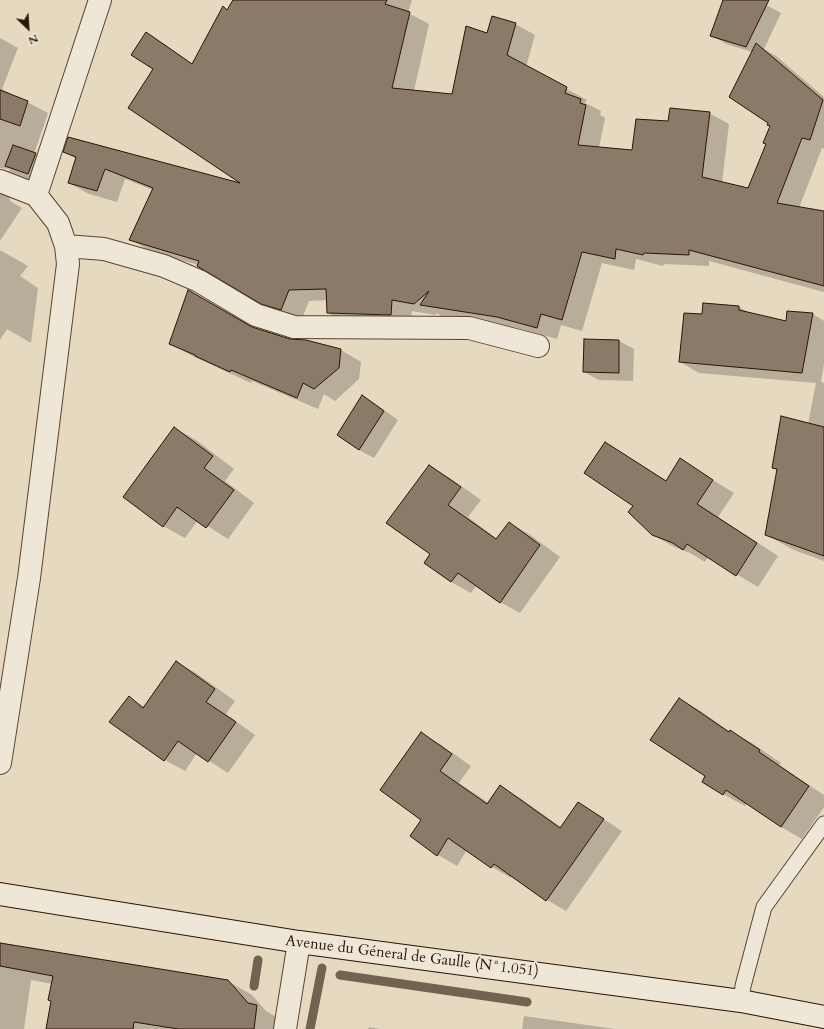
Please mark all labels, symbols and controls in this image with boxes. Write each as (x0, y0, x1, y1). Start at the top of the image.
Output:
north arrow (8, 8, 48, 48)
text: N (26, 31, 41, 48)
street label: Avenue du Géneral de Gaulle (N°1.051) (284, 933, 540, 981)

